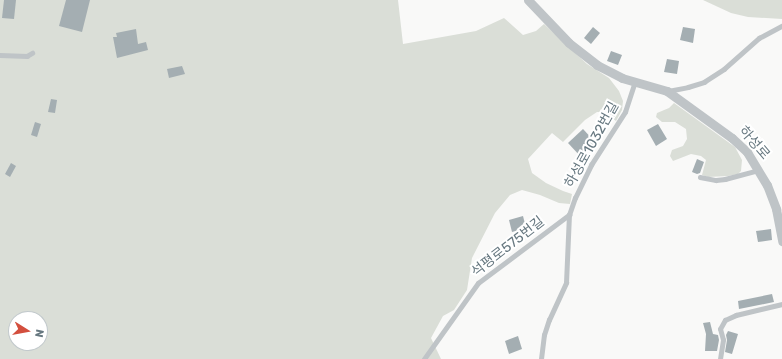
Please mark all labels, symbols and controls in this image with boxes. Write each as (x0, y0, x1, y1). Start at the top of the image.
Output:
street label: 하성로1032번길 (561, 99, 623, 191)
street label: 하성로 (735, 123, 773, 163)
street label: 석평로575번길 (468, 213, 548, 281)
north arrow (8, 311, 48, 351)
text: N (32, 328, 46, 338)

